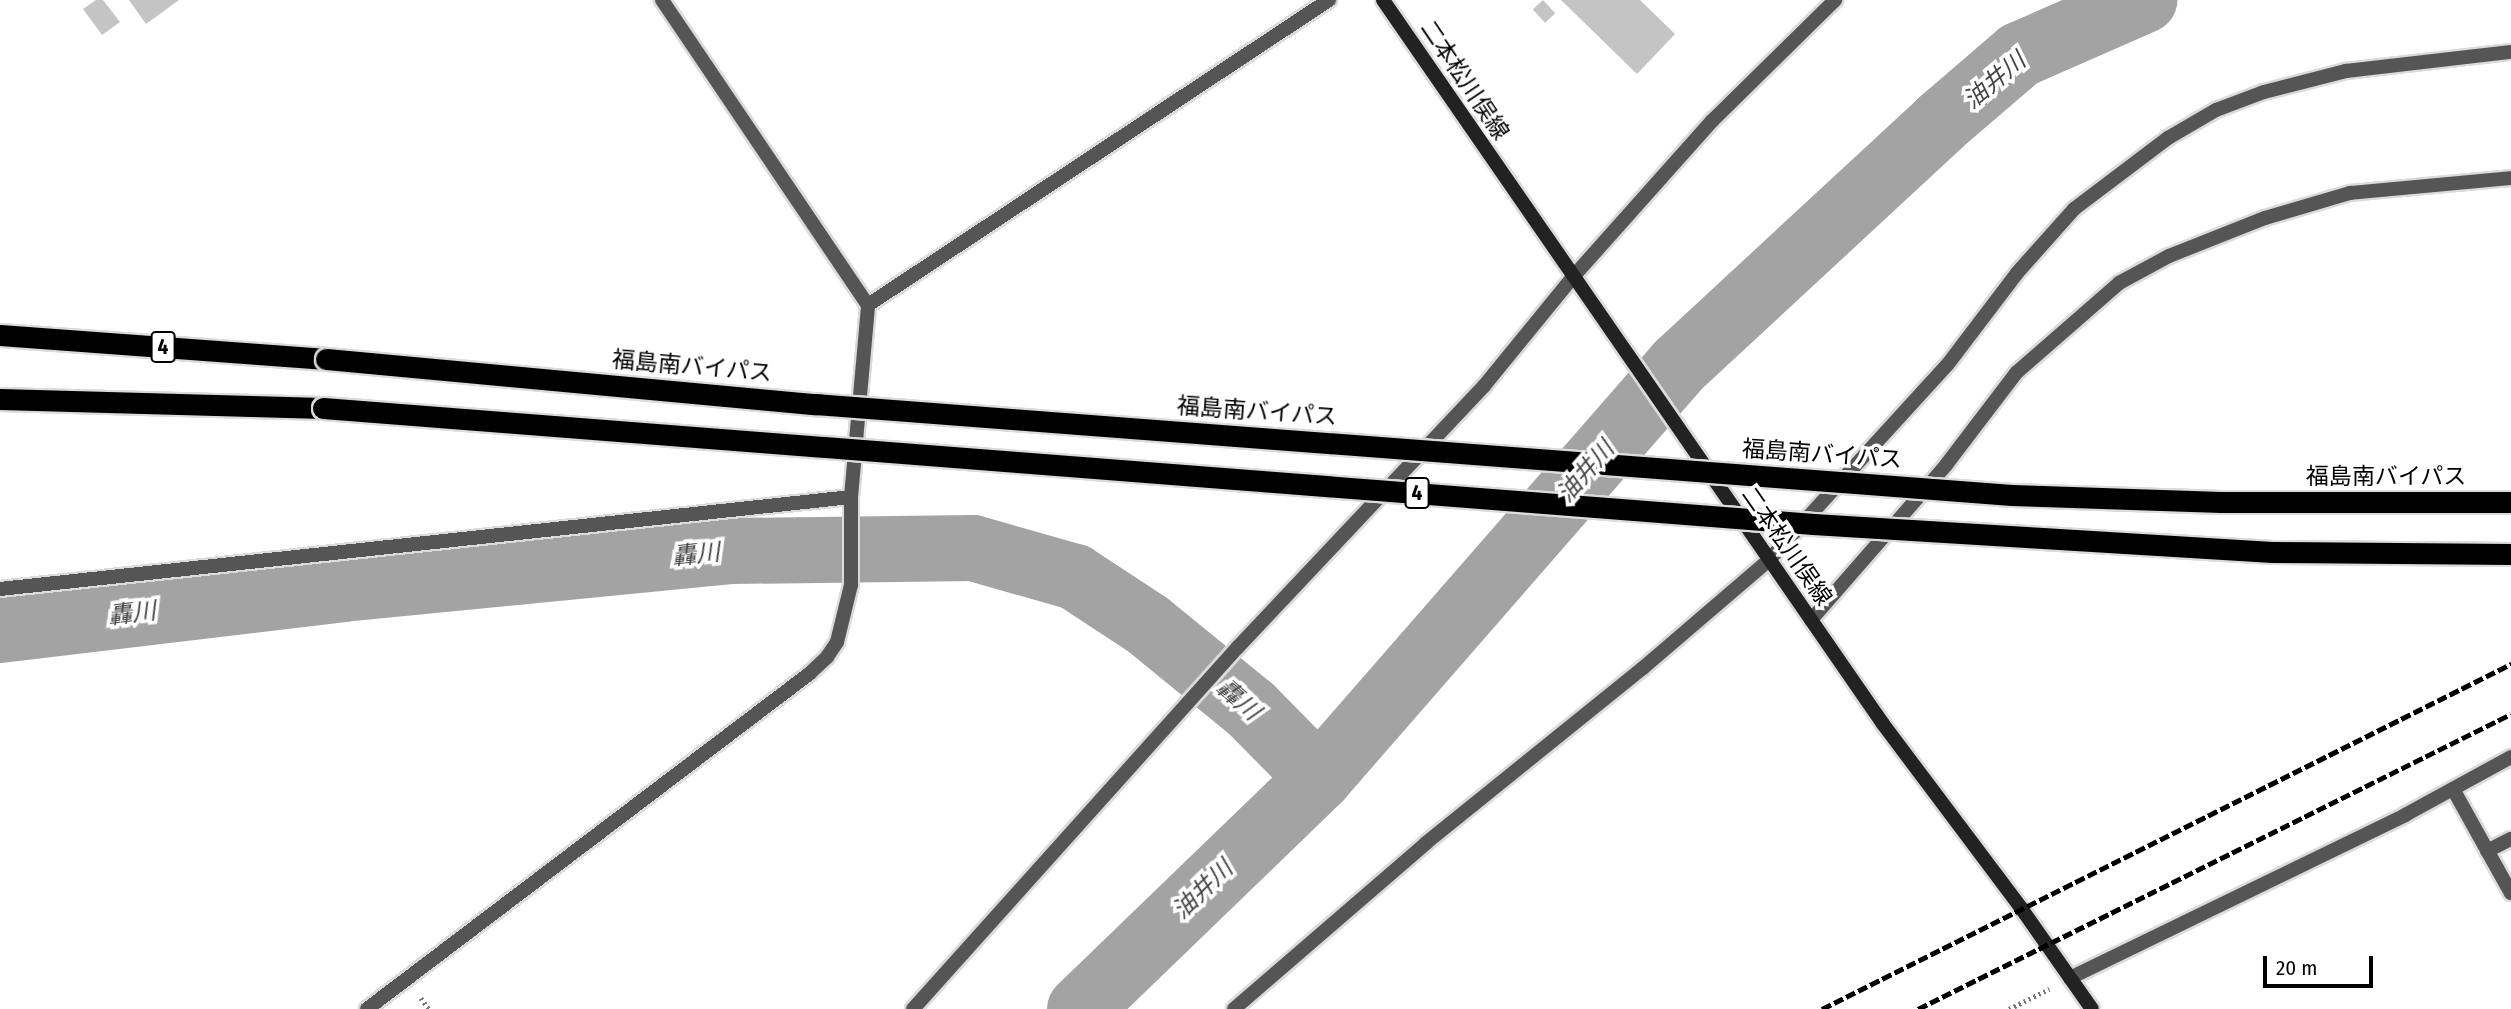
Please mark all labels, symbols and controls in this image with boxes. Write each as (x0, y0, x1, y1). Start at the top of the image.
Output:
street label: 二本松川俣線 (1415, 15, 1515, 145)
water label: 油井川 (1958, 47, 2032, 115)
road number: 4 (149, 330, 177, 364)
street label: 福島南バイパス (611, 345, 773, 387)
street label: 福島南バイパス (1176, 392, 1338, 430)
water label: 油井川 (1552, 435, 1620, 509)
street label: 福島南バイパス (1741, 435, 1903, 473)
street label: 福島南バイパス (2306, 462, 2466, 490)
road number: 4 (1403, 476, 1431, 510)
street label: 二本松川俣線 (1736, 482, 1838, 610)
water label: 轟川 (671, 538, 721, 572)
water label: 轟川 (106, 597, 158, 631)
water label: 轟川 (1210, 673, 1266, 727)
water label: 油井川 (1167, 855, 1239, 925)
scale bar (2266, 942, 2376, 986)
text: 20 m (2276, 955, 2317, 981)

